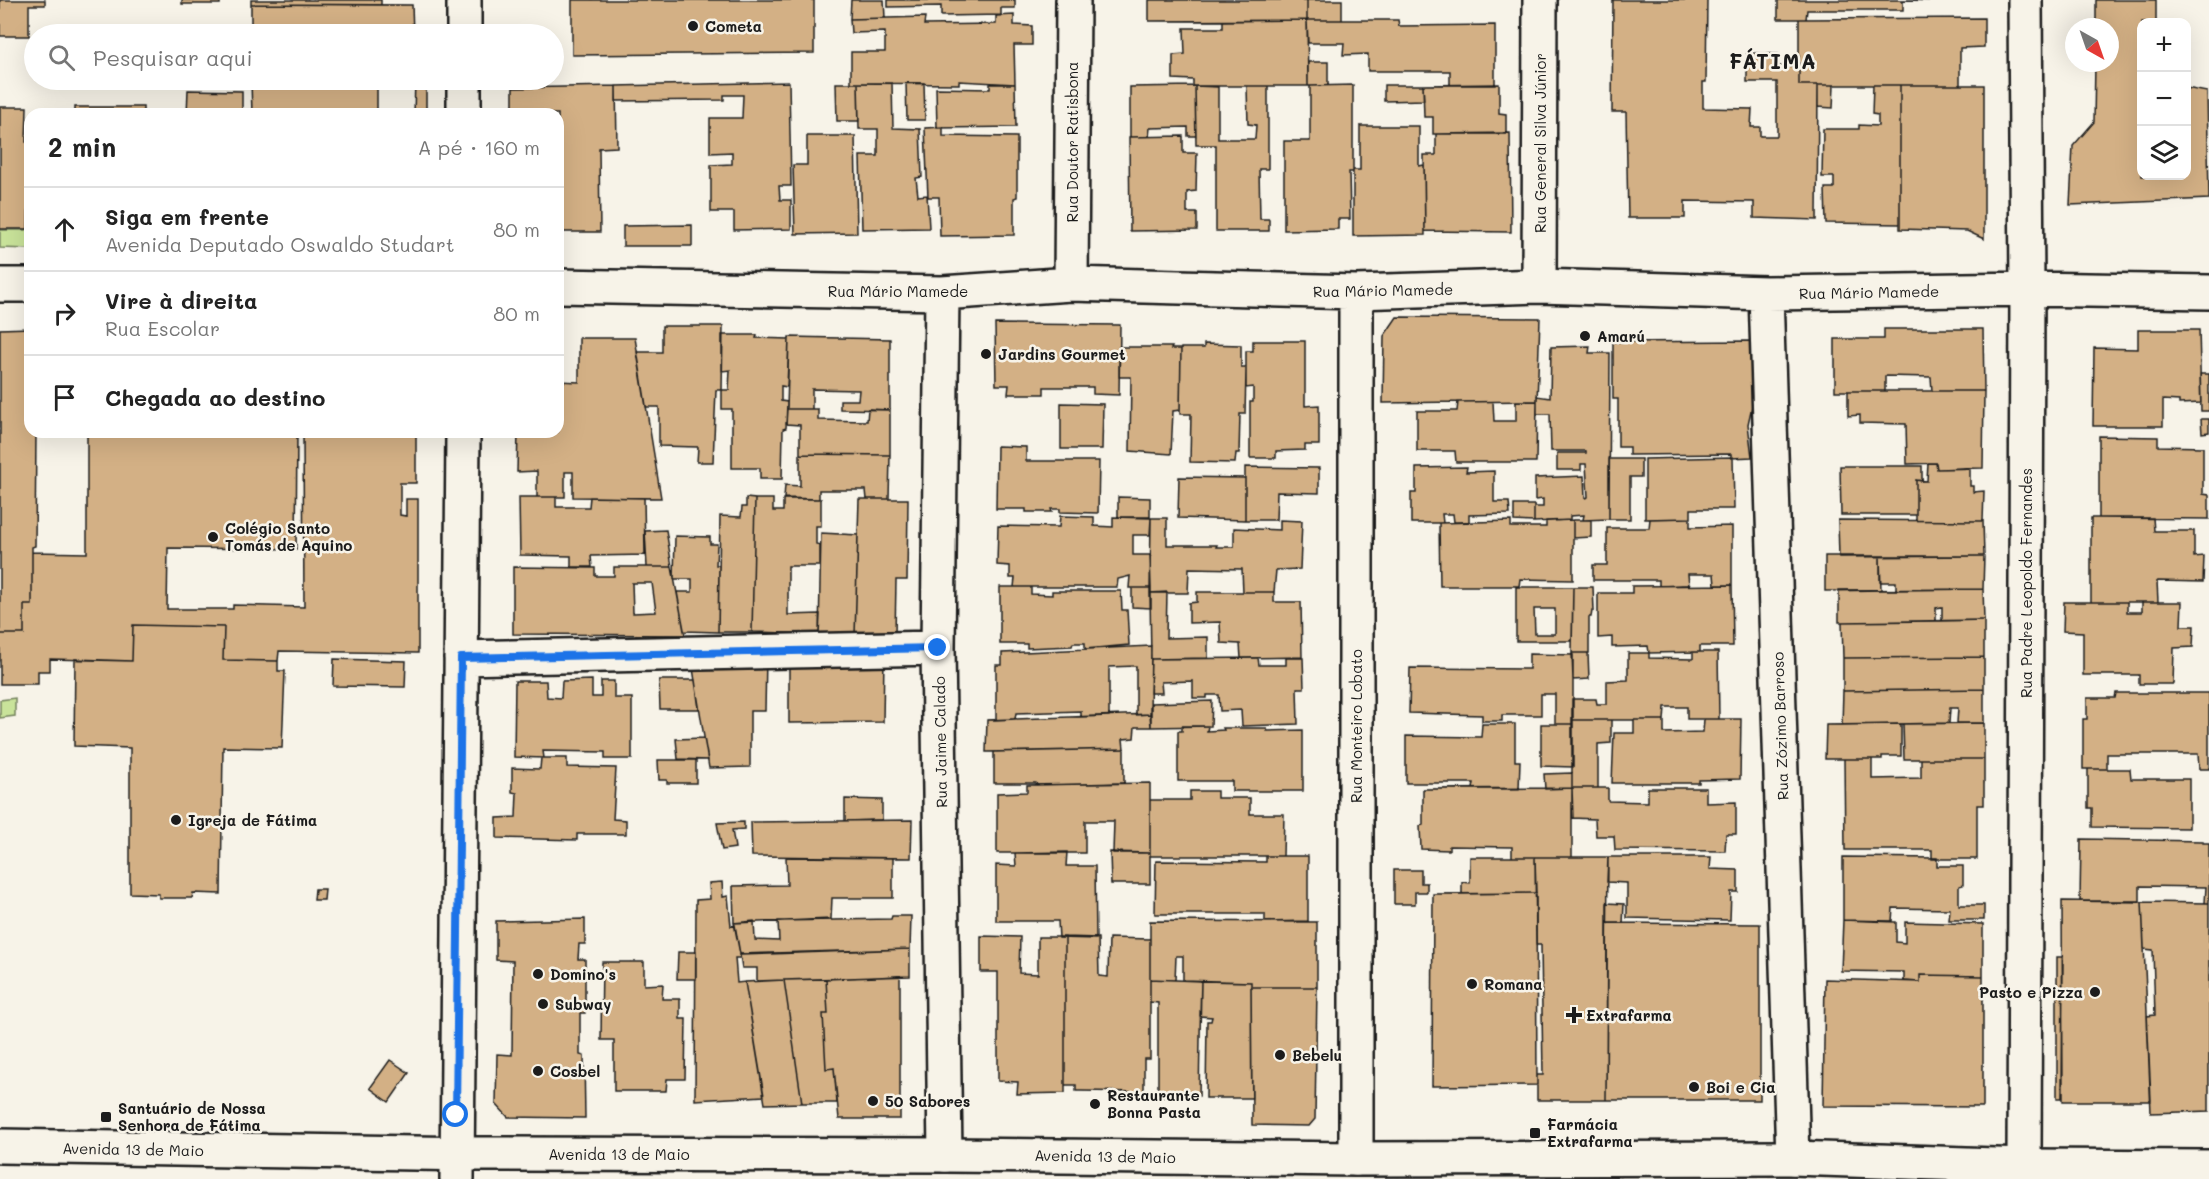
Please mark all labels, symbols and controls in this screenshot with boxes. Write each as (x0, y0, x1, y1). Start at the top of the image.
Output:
place label: Cometa (705, 16, 762, 36)
north arrow (2065, 18, 2119, 72)
map controls (2137, 18, 2191, 180)
button: + (2137, 18, 2191, 72)
marker: Cometa (686, 19, 700, 33)
search box (24, 24, 564, 90)
icon: search (45, 41, 78, 74)
text: Pesquisar aqui (93, 43, 253, 72)
district label: FÁTIMA (1729, 47, 1817, 74)
street label: Rua General Silva Júnior (1530, 53, 1550, 233)
street label: Rua Doutor Ratisbona (1062, 62, 1082, 222)
button: − (2137, 72, 2191, 126)
button: layers (2137, 126, 2191, 180)
text: 2 min (48, 130, 116, 164)
text: A pé · 160 m (418, 134, 540, 160)
text: Siga em frente (105, 202, 269, 231)
icon: ahead (48, 213, 81, 246)
text: 80 m (493, 216, 540, 242)
text: Avenida Deputado Oswaldo Studart (105, 231, 455, 257)
street label: Rua Mário Mamede (1313, 279, 1453, 301)
street label: Rua Mário Mamede (828, 281, 968, 301)
street label: Rua Mário Mamede (1799, 281, 1939, 303)
text: Vire à direita (105, 286, 258, 315)
icon: right (48, 297, 81, 330)
text: 80 m (493, 300, 540, 326)
text: Rua Escolar (105, 315, 220, 341)
place label: Amarú (1597, 326, 1645, 346)
marker: Amarú (1578, 329, 1592, 343)
place label: Jardins Gourmet (998, 344, 1126, 364)
marker: Jardins Gourmet (979, 347, 993, 361)
icon: arrive (48, 381, 81, 414)
text: Chegada ao destino (105, 383, 325, 412)
street label: Rua Padre Leopoldo Fernandes (2016, 468, 2036, 698)
place label: Colégio Santo Tomás de Aquino (225, 518, 352, 555)
marker: Colégio Santo Tomás de Aquino (206, 530, 220, 544)
route end (924, 634, 950, 660)
street label: Rua Monteiro Lobato (1346, 649, 1366, 803)
street label: Rua Zózimo Barroso (1767, 651, 1793, 800)
street label: Rua Jaime Calado (929, 676, 951, 808)
place label: Igreja de Fátima (188, 810, 317, 830)
marker: Igreja de Fátima (169, 813, 183, 827)
place label: Domino's (550, 964, 616, 984)
marker: Domino's (531, 967, 545, 981)
place label: Romana (1484, 974, 1542, 994)
marker: Romana (1465, 977, 1479, 991)
place label: Pasto e Pizza (1979, 982, 2083, 1002)
marker: Pasto e Pizza (2088, 985, 2102, 999)
place label: Subway (555, 994, 611, 1014)
marker: Subway (536, 997, 550, 1011)
place label: Extrafarma (1586, 1005, 1672, 1025)
marker: Extrafarma (1567, 1008, 1581, 1022)
place label: Bebelu (1292, 1045, 1342, 1065)
marker: Bebelu (1273, 1048, 1287, 1062)
place label: Cosbel (550, 1061, 600, 1081)
marker: Cosbel (531, 1064, 545, 1078)
place label: Boi e Cia (1706, 1077, 1775, 1097)
marker: Boi e Cia (1687, 1080, 1701, 1094)
place label: Restaurante Bonna Pasta (1107, 1085, 1201, 1122)
place label: 50 Sabores (885, 1091, 970, 1111)
marker: 50 Sabores (866, 1094, 880, 1108)
marker: Restaurante Bonna Pasta (1088, 1097, 1102, 1111)
place label: Santuário de Nossa Senhora de Fátima (118, 1098, 266, 1135)
route start (442, 1101, 468, 1127)
marker: Santuário de Nossa Senhora de Fátima (99, 1110, 113, 1124)
place label: Farmácia Extrafarma (1547, 1114, 1633, 1151)
marker: Farmácia Extrafarma (1528, 1126, 1542, 1140)
street label: Avenida 13 de Maio (62, 1138, 204, 1160)
street label: Avenida 13 de Maio (548, 1144, 690, 1164)
street label: Avenida 13 de Maio (1034, 1145, 1176, 1167)

